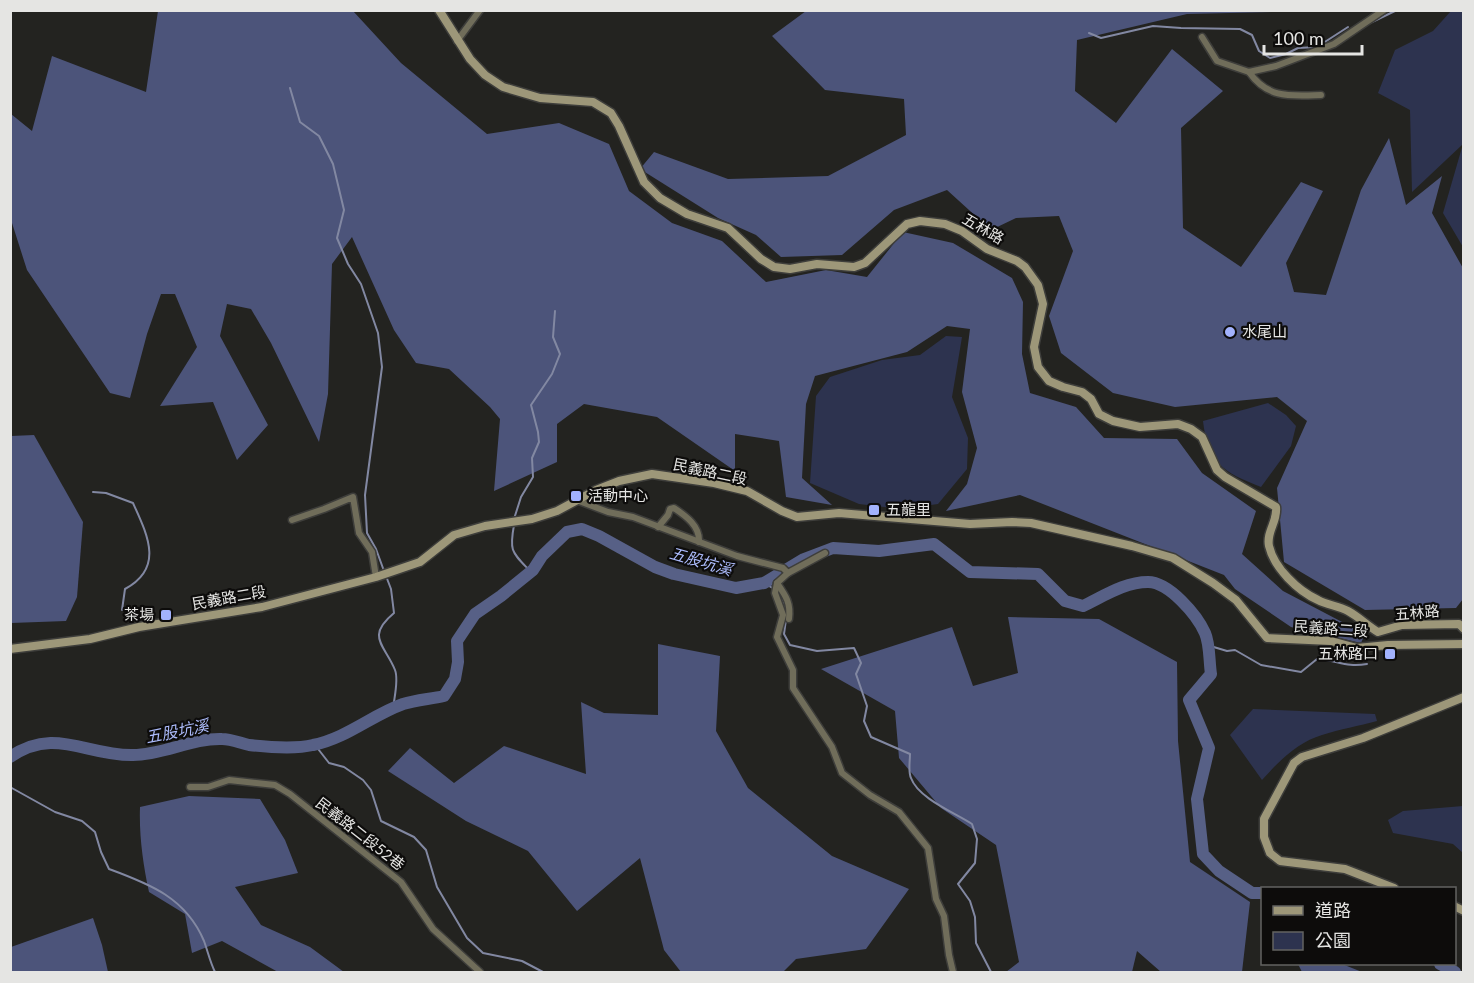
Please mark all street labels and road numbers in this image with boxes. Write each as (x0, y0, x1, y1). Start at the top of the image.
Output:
street label: 五林路 (960, 209, 1007, 247)
street label: 民義路二段 (672, 454, 749, 488)
street label: 民義路二段 (190, 582, 267, 612)
street label: 五林路 (1394, 601, 1440, 623)
street label: 民義路二段 (1293, 616, 1369, 640)
street label: 民義路二段52巷 (313, 793, 408, 873)

